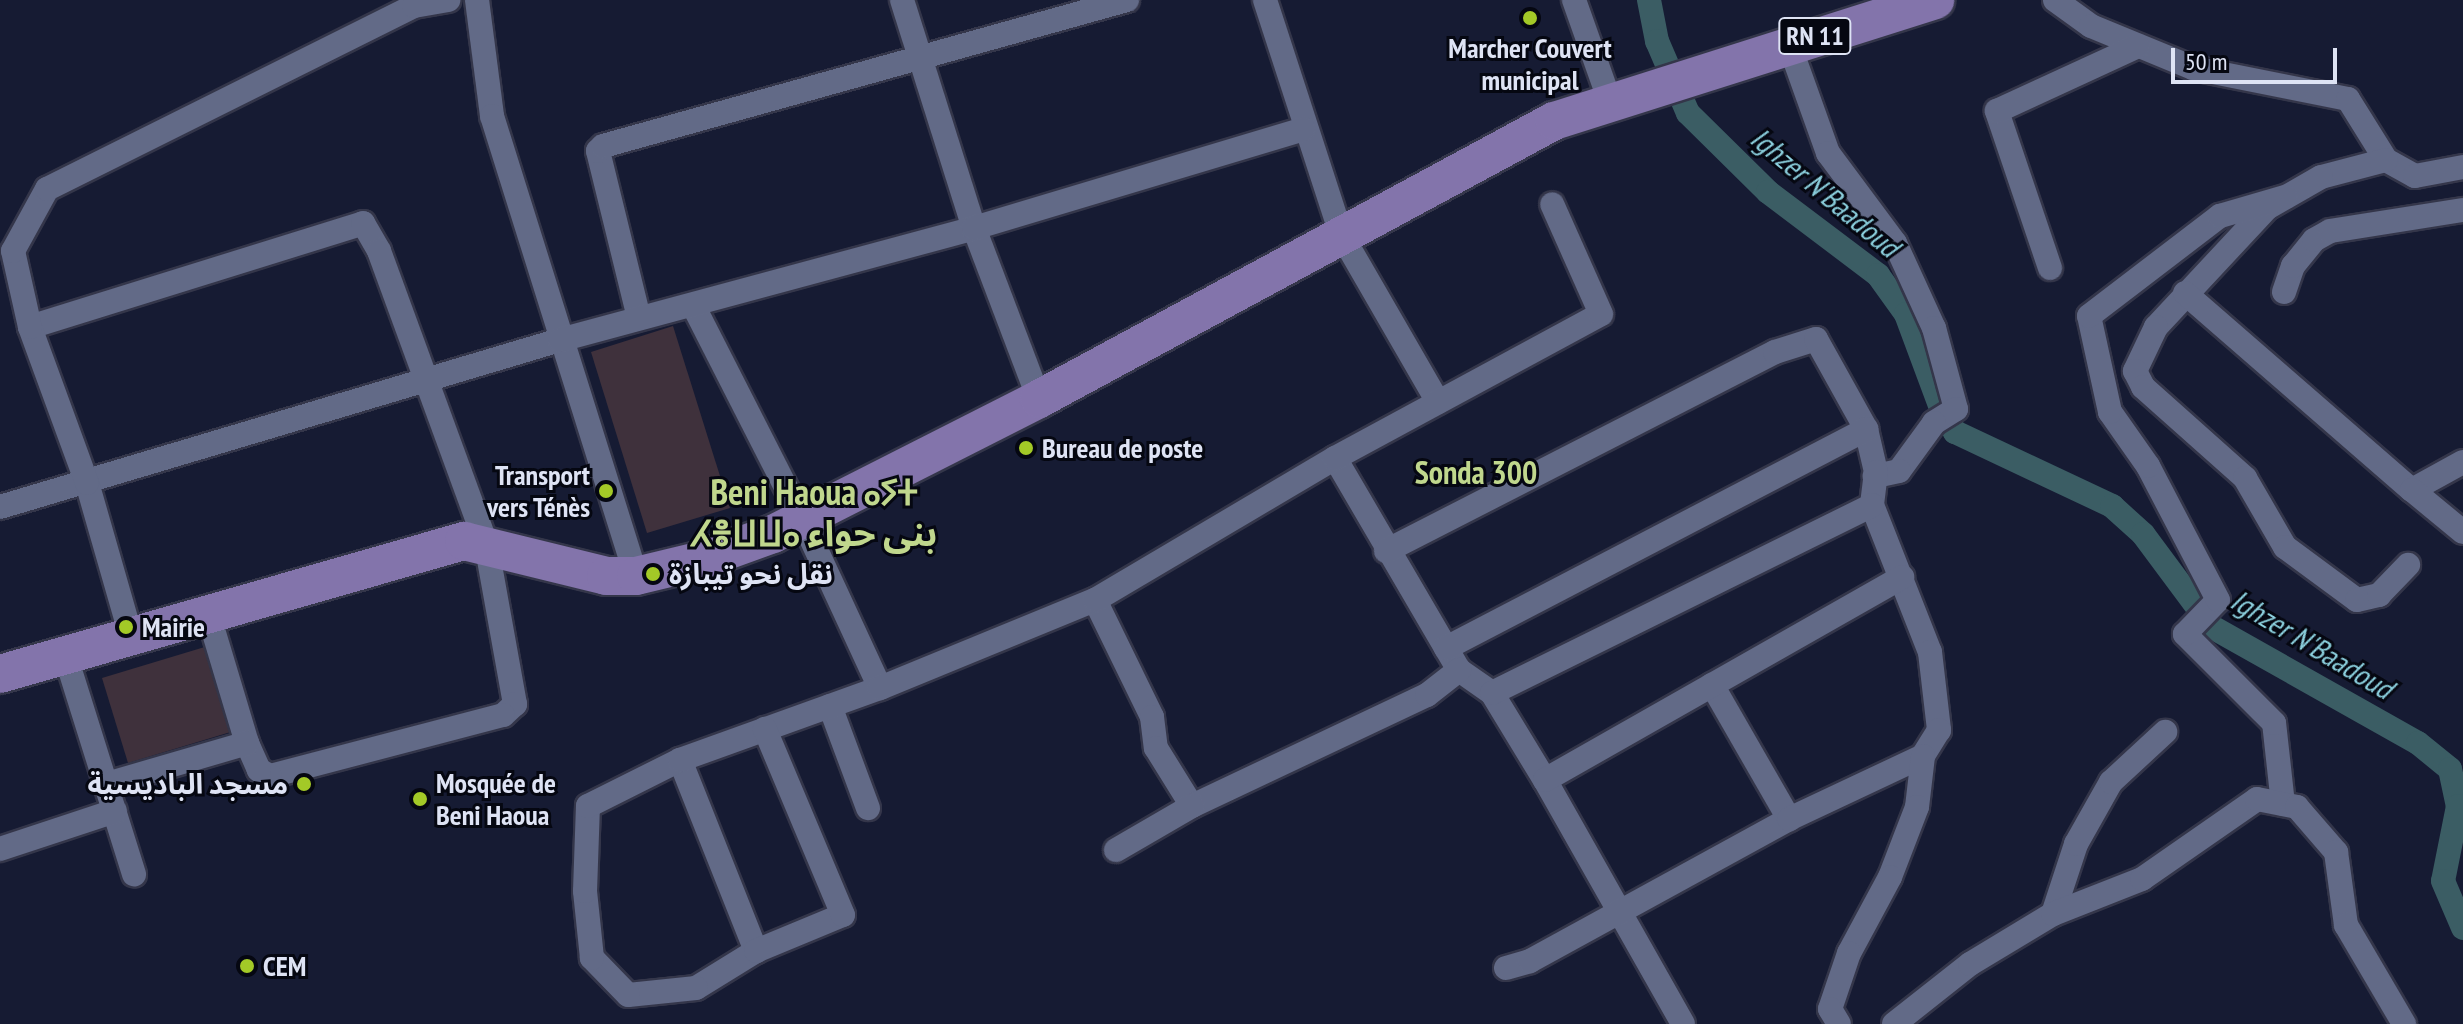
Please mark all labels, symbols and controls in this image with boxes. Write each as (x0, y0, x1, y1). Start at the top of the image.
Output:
marker: Marcher Couvert municipal (1521, 9, 1539, 27)
road number: RN 11 (1777, 14, 1853, 58)
place label: Marcher Couvert municipal (1448, 31, 1612, 97)
scale bar (2175, 32, 2341, 82)
text: 50 m (2185, 46, 2227, 77)
water label: Ighzer N'Baadoud (1744, 120, 1906, 264)
place label: Bureau de poste (1042, 431, 1203, 465)
marker: Bureau de poste (1017, 439, 1035, 457)
district label: Sonda 300 (1415, 453, 1537, 491)
place label: Transport vers Ténès (486, 458, 590, 524)
district label: Beni Haoua ⴰⵢⵜ ⵃⴻⵡⵡⴰ بنى حواء (691, 469, 937, 554)
marker: Transport vers Ténès (597, 482, 615, 500)
place label: نقل نحو تيبازة (669, 557, 833, 591)
marker: نقل نحو تيبازة (644, 565, 662, 583)
water label: Ighzer N'Baadoud (2225, 582, 2399, 706)
place label: Mairie (142, 610, 205, 644)
marker: Mairie (117, 618, 135, 636)
place label: Mosquée de Beni Haoua (436, 766, 556, 832)
place label: مسجد الباديسية (87, 767, 288, 801)
marker: مسجد الباديسية (295, 775, 313, 793)
marker: Mosquée de Beni Haoua (411, 790, 429, 808)
place label: CEM (263, 949, 306, 983)
marker: CEM (238, 957, 256, 975)

